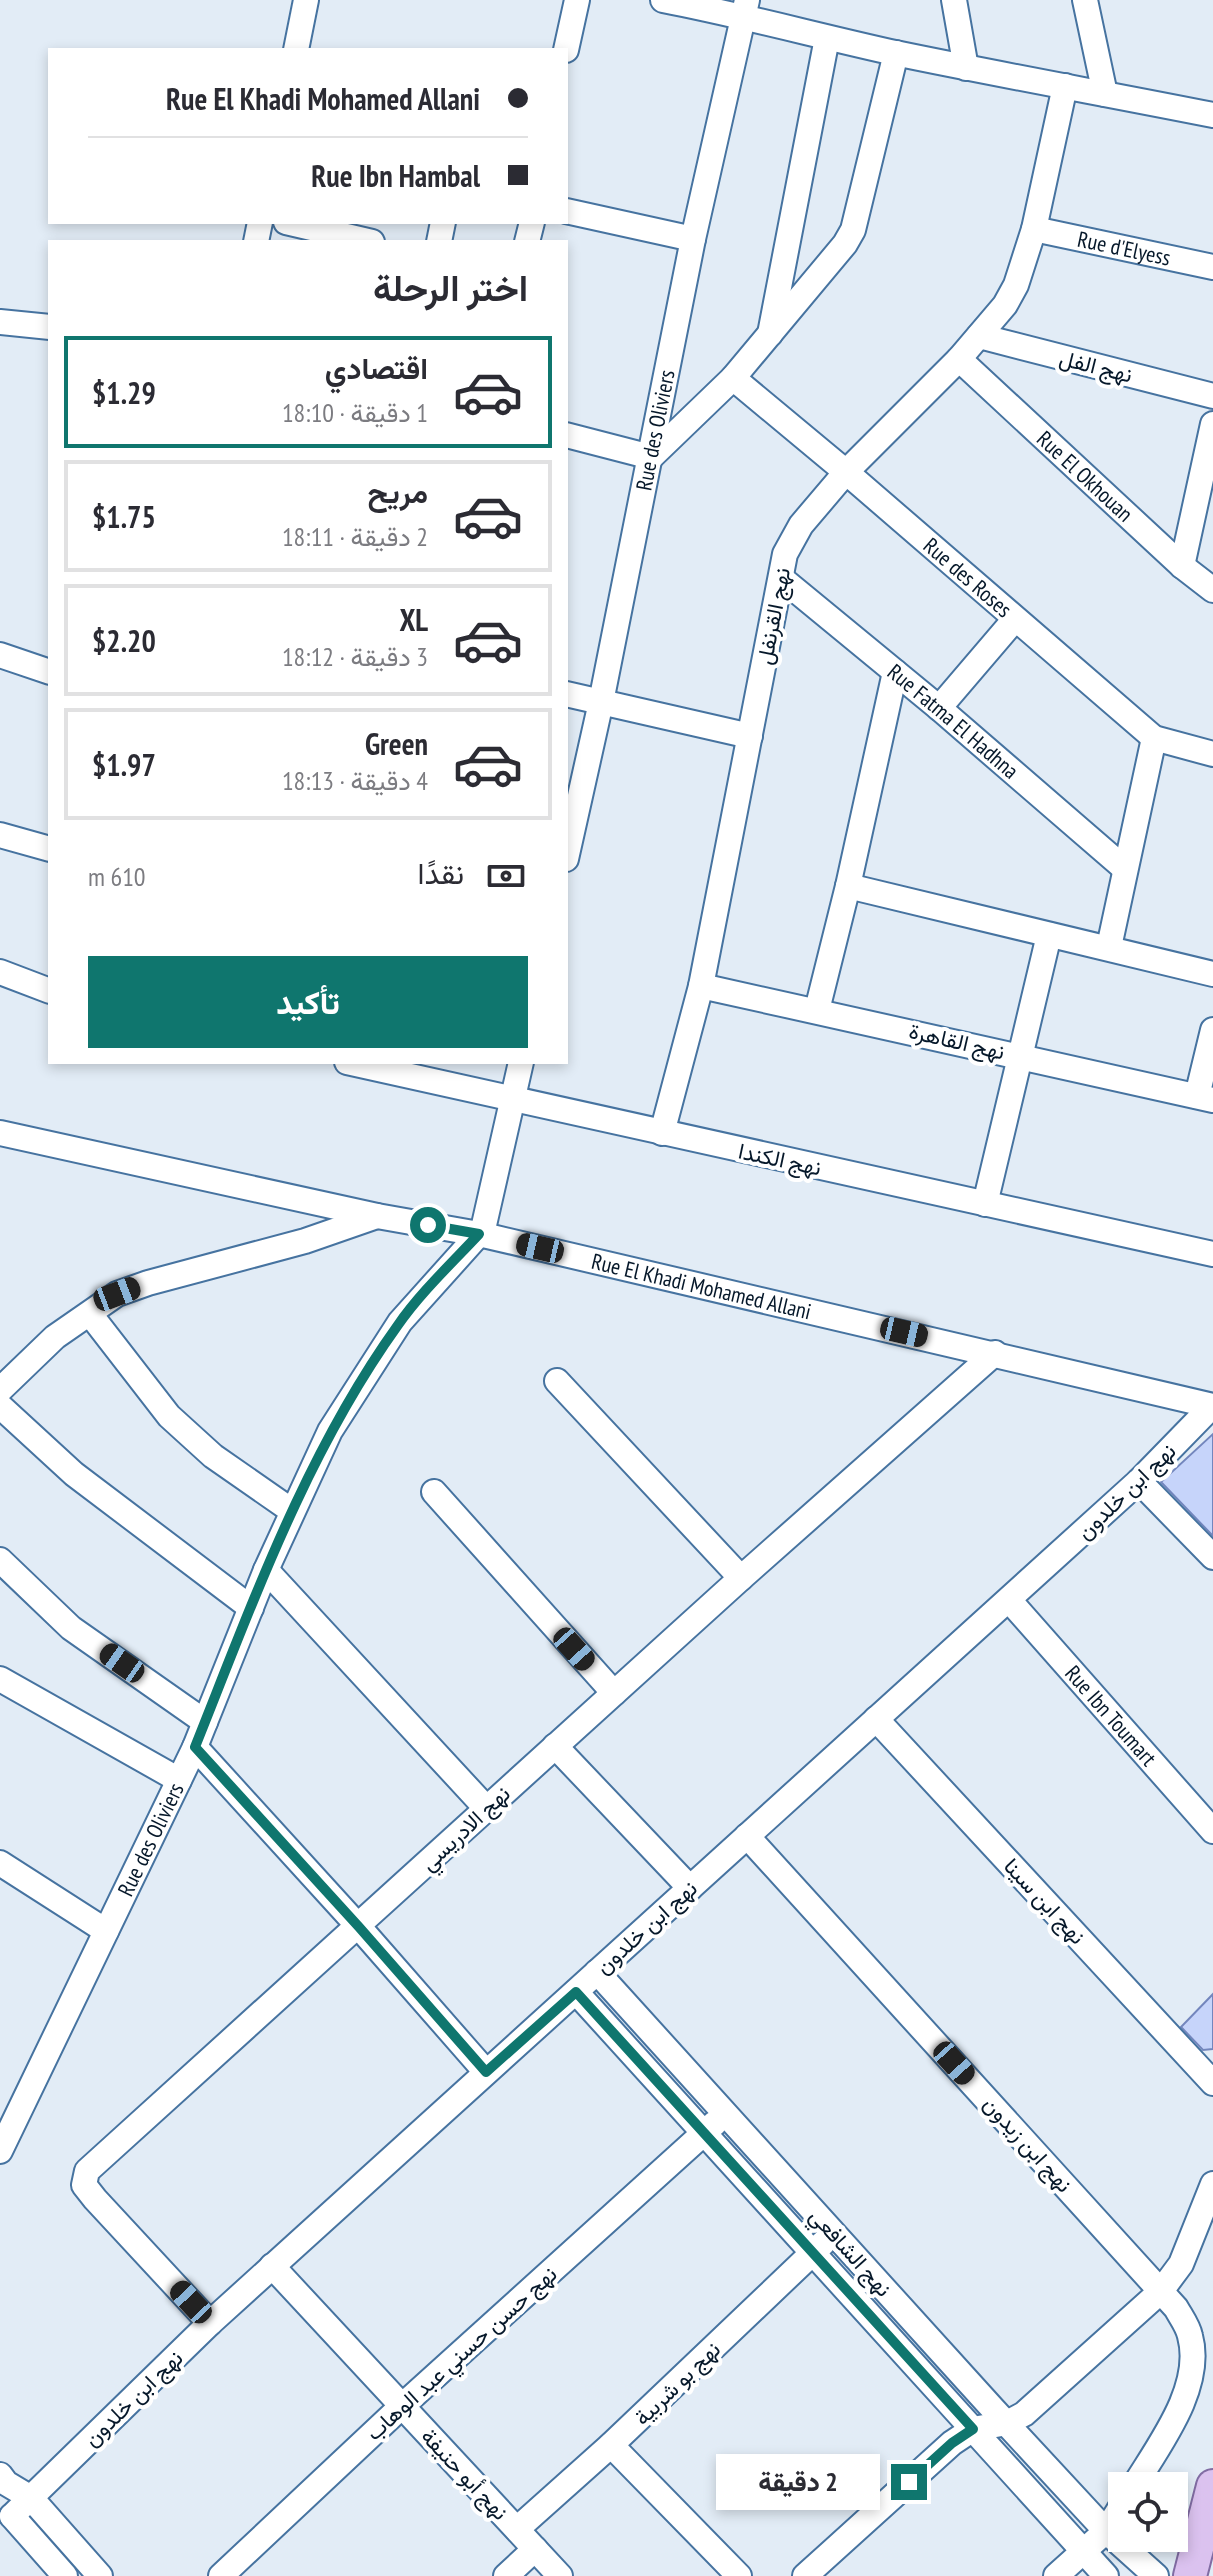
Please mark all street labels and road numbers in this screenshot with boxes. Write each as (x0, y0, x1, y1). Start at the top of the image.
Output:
street label: Rue d'Elyess (1075, 225, 1173, 272)
street label: نهج الفل (1056, 343, 1135, 390)
street label: Rue des Oliviers (629, 367, 681, 493)
street label: Rue El Okhouan (1031, 425, 1139, 527)
street label: Rue des Roses (918, 531, 1018, 623)
street label: نهج القرنفل (750, 565, 797, 667)
street label: Rue Fatma El Hadhna (882, 658, 1025, 785)
street label: نهج القاهرة (906, 1016, 1008, 1067)
street label: نهج الكندا (736, 1137, 824, 1182)
street label: Rue El Khadi Mohamed Allani (589, 1247, 814, 1325)
street label: نهج ابن خلدون (1071, 1437, 1182, 1546)
street label: Rue Ibn Toumart (1059, 1659, 1163, 1771)
street label: Rue des Oliviers (111, 1778, 190, 1901)
street label: نهج الادريسي (414, 1779, 519, 1880)
street label: نهج ابن سينا (997, 1852, 1092, 1951)
street label: نهج ابن خلدون (589, 1874, 703, 1981)
street label: نهج ابن زيدون (977, 2090, 1079, 2199)
street label: نهج الشافعي (800, 2202, 898, 2305)
street label: نهج حسن حسني عبد الوهاب (360, 2260, 566, 2450)
street label: نهج بو شربية (628, 2335, 727, 2432)
street label: نهج ابن خلدون (78, 2344, 189, 2453)
street label: نهج أبو حنيفة (415, 2422, 515, 2526)

